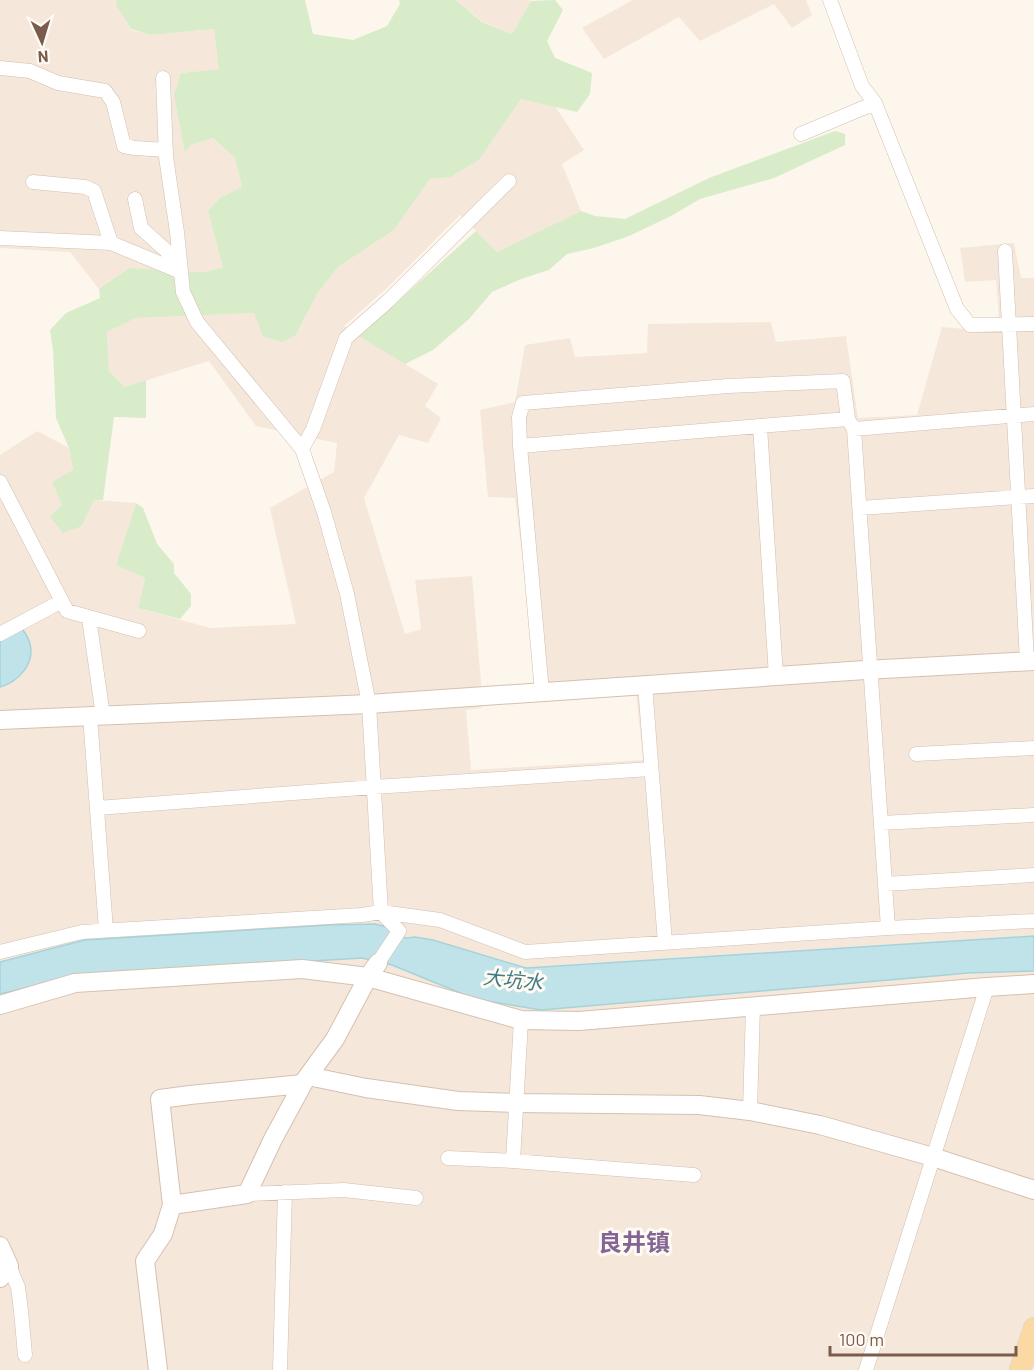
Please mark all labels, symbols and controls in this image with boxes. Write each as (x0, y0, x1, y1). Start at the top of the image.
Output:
north arrow (12, 12, 72, 72)
text: N (37, 48, 49, 67)
water label: 大坑水 (482, 964, 545, 994)
district label: 良井镇 (598, 1227, 670, 1256)
scale bar (830, 1319, 1016, 1357)
text: 100 m (839, 1328, 884, 1350)

